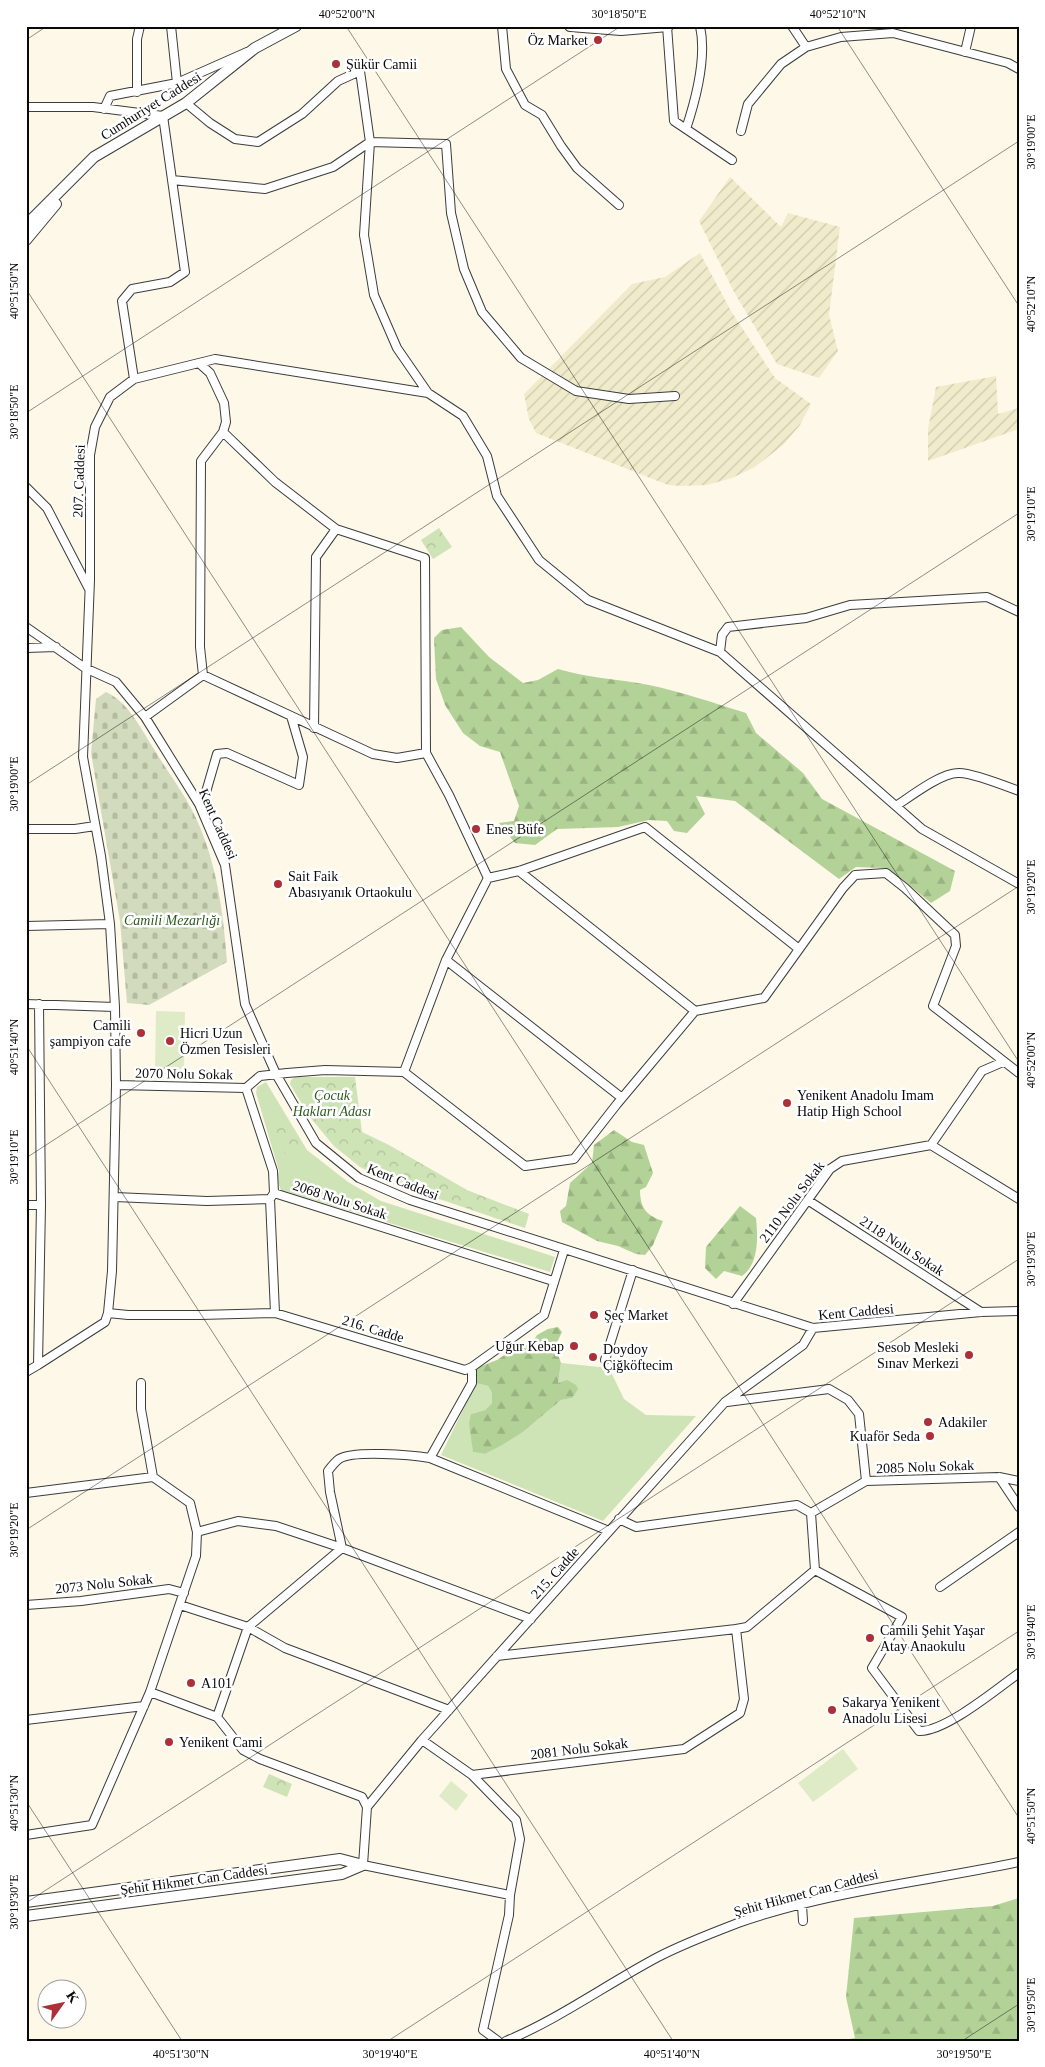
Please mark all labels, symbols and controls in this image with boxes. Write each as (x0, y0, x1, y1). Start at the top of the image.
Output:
text: 40°52'00"N (319, 7, 376, 21)
text: 30°18'50"E (591, 7, 647, 21)
text: 40°52'10"N (810, 7, 867, 21)
place label: Öz Market (528, 32, 588, 48)
marker: Öz Market (592, 34, 604, 46)
place label: Şükür Camii (346, 57, 417, 72)
marker: Şükür Camii (330, 58, 342, 70)
street label: Cumhuriyet Caddesi (98, 69, 204, 143)
text: 30°19'00"E (1024, 114, 1038, 170)
text: 40°51'50"N (7, 262, 21, 319)
text: 40°52'10"N (1024, 275, 1038, 332)
text: 30°18'50"E (7, 384, 21, 440)
street label: 207. Caddesi (70, 444, 88, 518)
text: 30°19'10"E (1024, 486, 1038, 542)
text: 30°19'00"E (7, 756, 21, 812)
street label: Kent Caddesi (196, 786, 240, 862)
place label: Enes Büfe (486, 822, 544, 837)
marker: Enes Büfe (470, 823, 482, 835)
text: 30°19'20"E (1024, 859, 1038, 915)
place label: Sait Faik Abasıyanık Ortaokulu (288, 869, 412, 900)
marker: Sait Faik Abasıyanık Ortaokulu (272, 878, 284, 890)
park label: Camili Mezarlığı (124, 913, 220, 928)
text: 40°51'40"N (7, 1018, 21, 1075)
place label: Camili şampiyon cafe (50, 1018, 131, 1049)
place label: Hicri Uzun Özmen Tesisleri (180, 1026, 271, 1057)
marker: Camili şampiyon cafe (135, 1027, 147, 1039)
text: 40°52'00"N (1024, 1031, 1038, 1088)
marker: Hicri Uzun Özmen Tesisleri (164, 1035, 176, 1047)
street label: 2070 Nolu Sokak (135, 1066, 233, 1082)
park label: Çocuk Hakları Adası (292, 1088, 371, 1119)
place label: Yenikent Anadolu Imam Hatip High School (797, 1088, 934, 1119)
marker: Yenikent Anadolu Imam Hatip High School (781, 1097, 793, 1109)
text: 30°19'10"E (7, 1129, 21, 1185)
street label: 2110 Nolu Sokak (757, 1159, 827, 1245)
street label: Kent Caddesi (365, 1161, 441, 1203)
street label: 2068 Nolu Sokak (291, 1178, 389, 1222)
street label: 2118 Nolu Sokak (857, 1213, 947, 1279)
text: 30°19'30"E (1024, 1231, 1038, 1287)
street label: Kent Caddesi (818, 1301, 895, 1323)
place label: Şeç Market (604, 1308, 668, 1323)
marker: Şeç Market (588, 1309, 600, 1321)
street label: 216. Cadde (340, 1313, 406, 1345)
place label: Uğur Kebap (495, 1339, 564, 1354)
marker: Uğur Kebap (568, 1340, 580, 1352)
place label: Sesob Mesleki Sınav Merkezi (877, 1340, 959, 1371)
place label: Doydoy Çiğköftecim (603, 1342, 673, 1373)
marker: Sesob Mesleki Sınav Merkezi (963, 1349, 975, 1361)
marker: Doydoy Çiğköftecim (587, 1351, 599, 1363)
place label: Adakiler (938, 1415, 987, 1430)
marker: Adakiler (922, 1416, 934, 1428)
place label: Kuaför Seda (850, 1429, 921, 1444)
marker: Kuaför Seda (924, 1430, 936, 1442)
street label: 2085 Nolu Sokak (876, 1458, 974, 1476)
text: 30°19'20"E (7, 1502, 21, 1558)
street label: 215. Cadde (528, 1544, 582, 1602)
street label: 2073 Nolu Sokak (54, 1571, 154, 1597)
text: 30°19'40"E (1024, 1604, 1038, 1660)
place label: Camili Şehit Yaşar Atay Anaokulu (880, 1623, 985, 1654)
marker: Camili Şehit Yaşar Atay Anaokulu (864, 1632, 876, 1644)
place label: A101 (201, 1676, 232, 1691)
marker: A101 (185, 1677, 197, 1689)
place label: Sakarya Yenikent Anadolu Lisesi (842, 1695, 940, 1726)
marker: Sakarya Yenikent Anadolu Lisesi (826, 1704, 838, 1716)
place label: Yenikent Cami (179, 1735, 263, 1750)
marker: Yenikent Cami (163, 1736, 175, 1748)
street label: 2081 Nolu Sokak (529, 1736, 629, 1762)
text: 40°51'30"N (7, 1774, 21, 1831)
text: 40°51'50"N (1024, 1787, 1038, 1844)
street label: Şehit Hikmet Can Caddesi (119, 1862, 269, 1898)
street label: Şehit Hikmet Can Caddesi (732, 1866, 880, 1920)
text: 30°19'30"E (7, 1874, 21, 1930)
text: 30°19'50"E (1024, 1977, 1038, 2033)
north arrow (38, 1980, 88, 2030)
text: K (63, 1989, 82, 2006)
text: 40°51'30"N (153, 2047, 210, 2061)
text: 30°19'40"E (362, 2047, 418, 2061)
text: 40°51'40"N (644, 2047, 701, 2061)
text: 30°19'50"E (936, 2047, 992, 2061)

